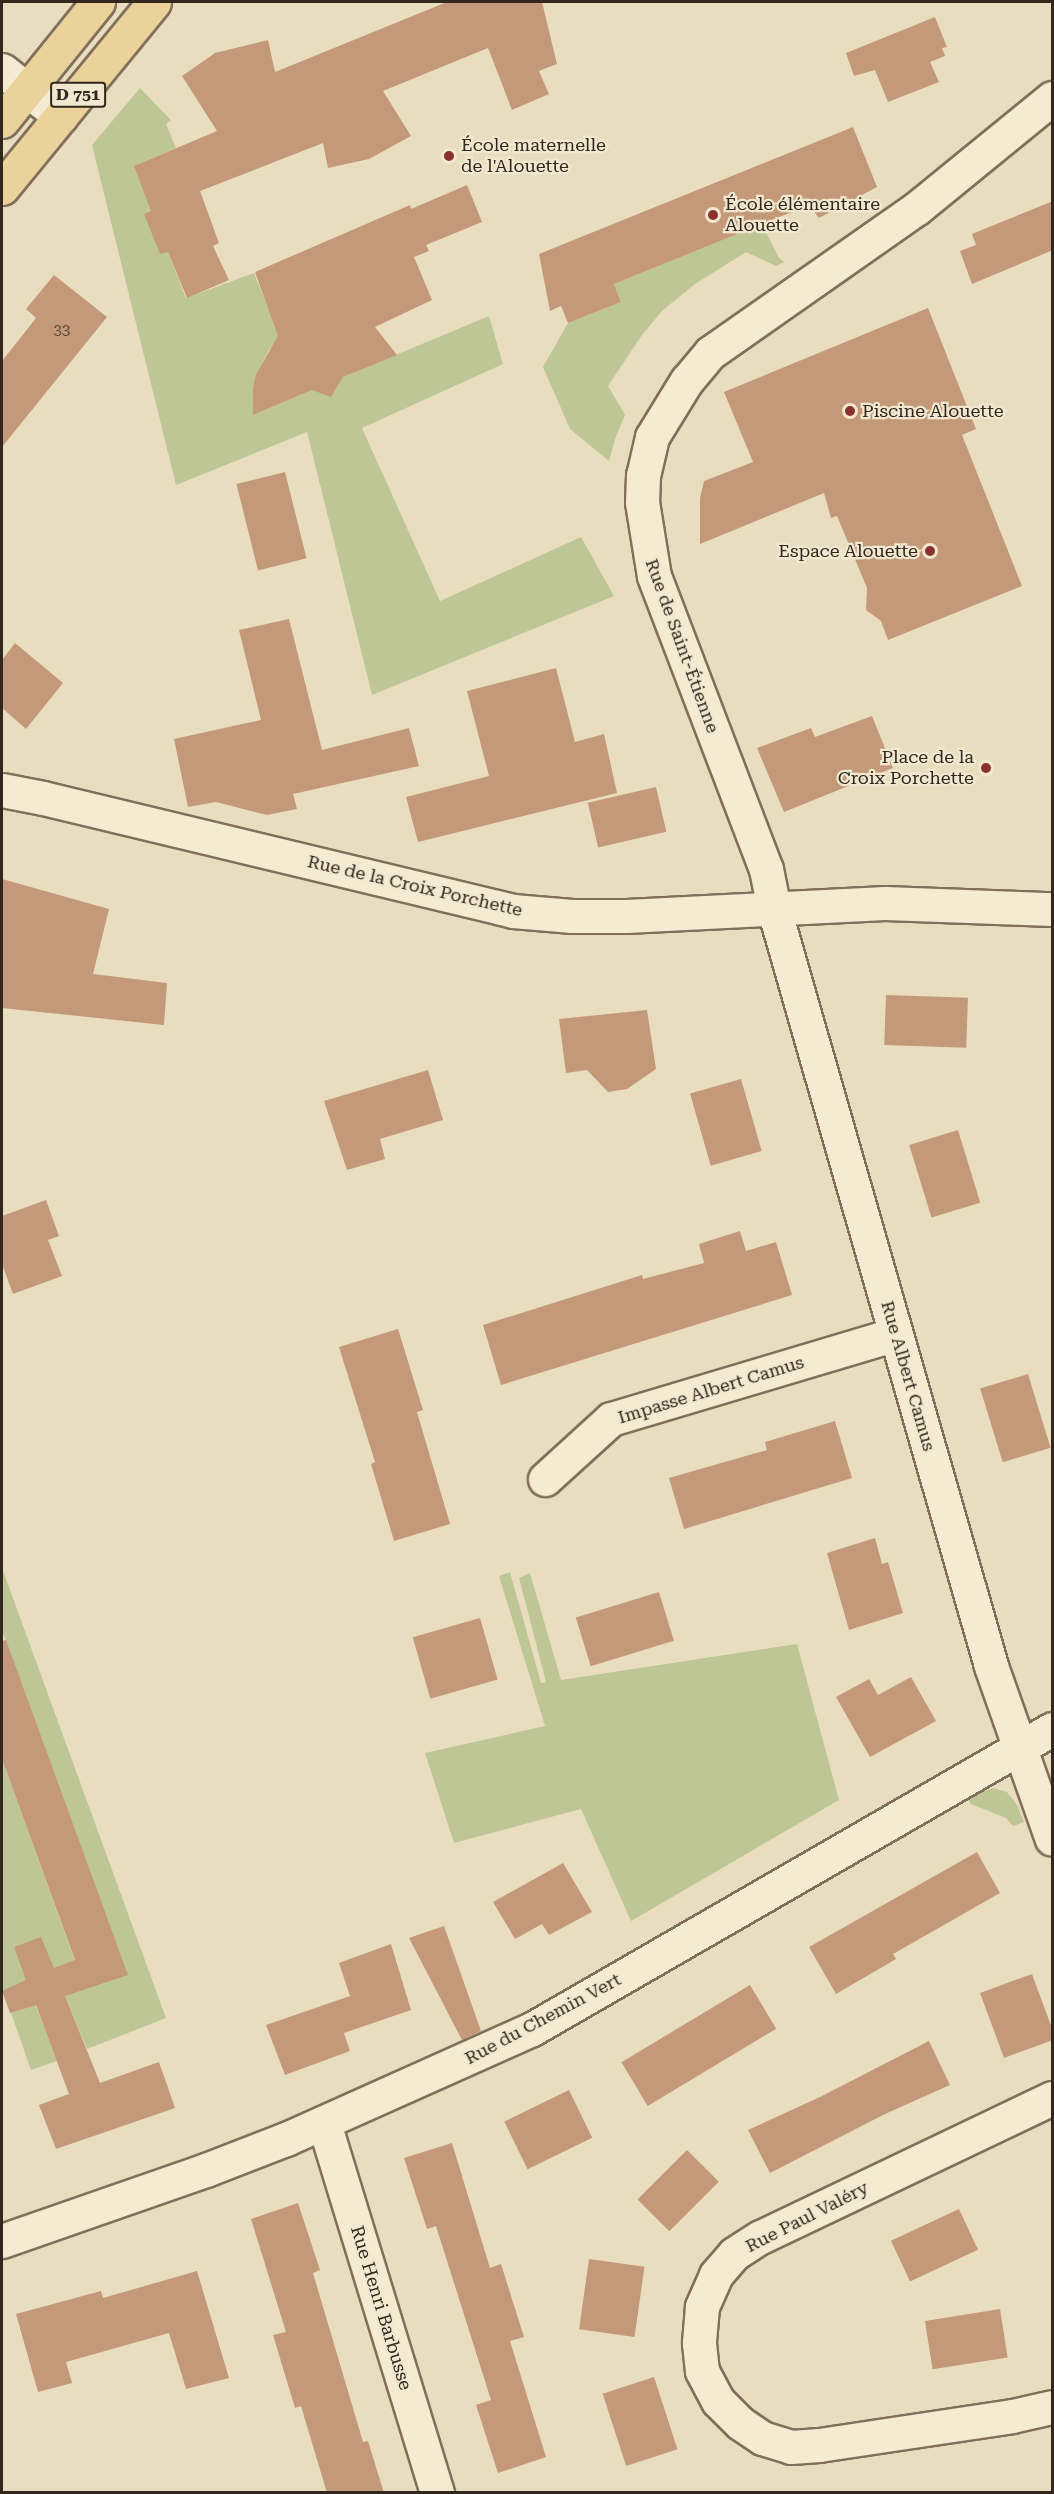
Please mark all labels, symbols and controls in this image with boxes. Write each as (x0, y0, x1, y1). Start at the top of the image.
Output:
road number: D 751 (50, 82, 106, 108)
place label: École maternelle de l'Alouette (461, 135, 606, 178)
marker: École maternelle de l'Alouette (442, 149, 456, 163)
place label: École élémentaire Alouette (725, 194, 880, 236)
marker: École élémentaire Alouette (706, 208, 720, 222)
house number: 33 (54, 322, 70, 340)
place label: Piscine Alouette (862, 400, 1004, 422)
marker: Piscine Alouette (843, 404, 857, 418)
place label: Espace Alouette (778, 540, 918, 562)
marker: Espace Alouette (923, 544, 937, 558)
street label: Rue de Saint-Étienne (640, 556, 724, 736)
place label: Place de la Croix Porchette (838, 747, 974, 789)
marker: Place de la Croix Porchette (979, 761, 993, 775)
street label: Rue de la Croix Porchette (305, 851, 525, 921)
street label: Rue Albert Camus (876, 1298, 940, 1454)
street label: Impasse Albert Camus (615, 1351, 807, 1429)
street label: Rue du Chemin Vert (461, 1969, 625, 2069)
street label: Rue Paul Valéry (742, 2177, 872, 2257)
street label: Rue Henri Barbusse (346, 2223, 416, 2393)

